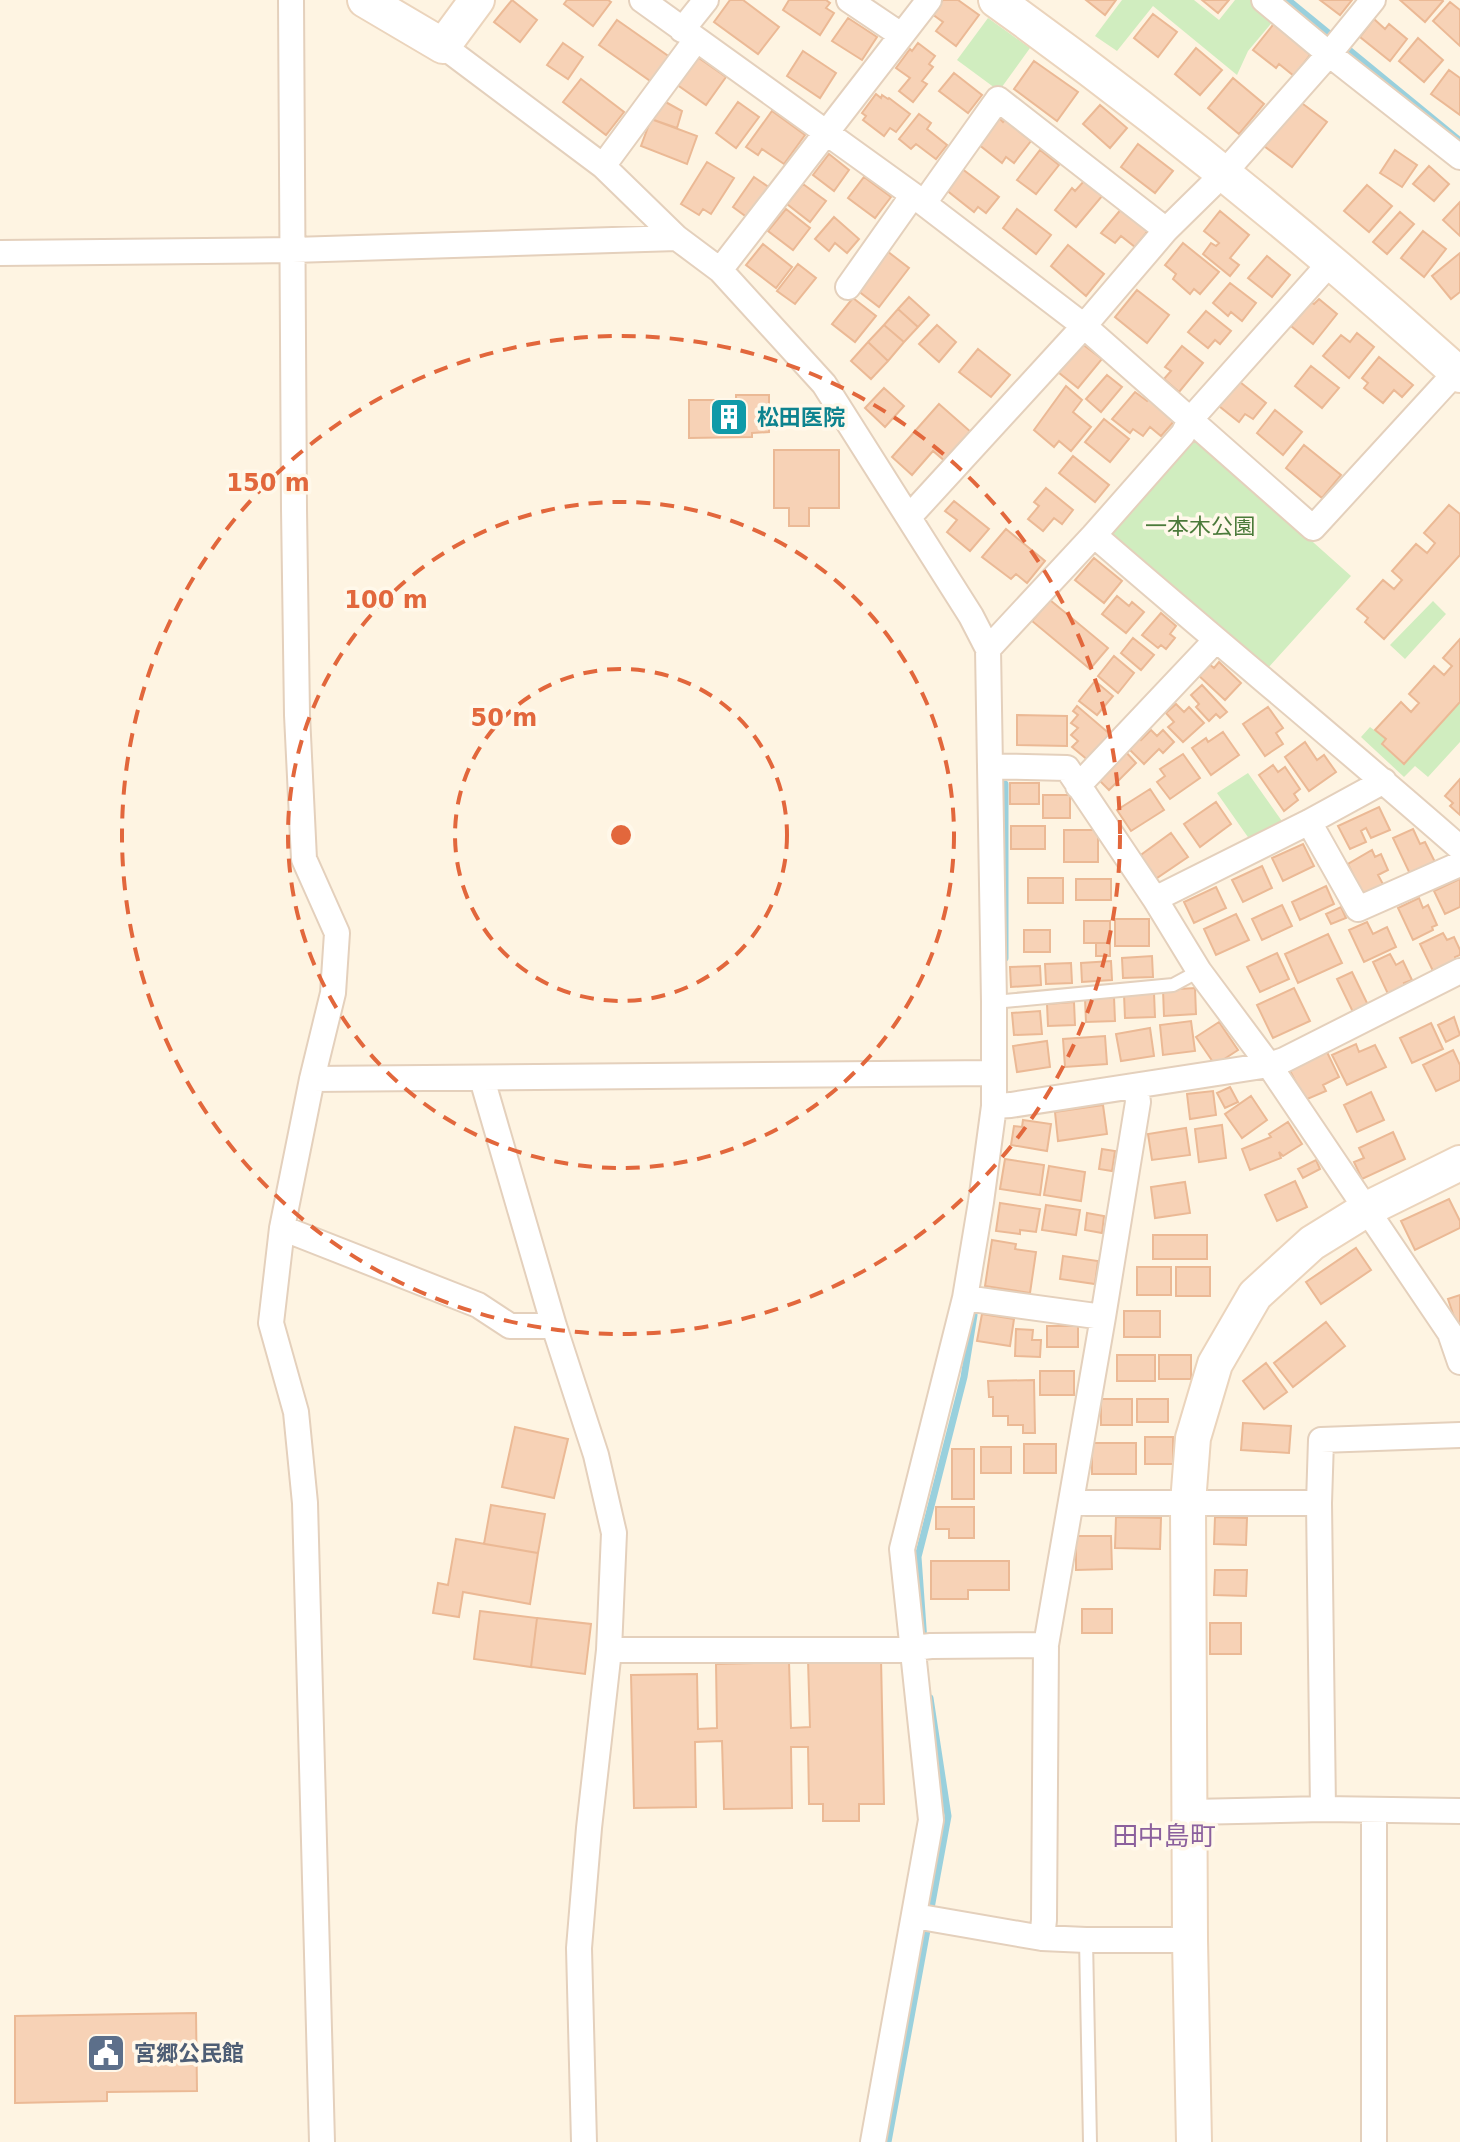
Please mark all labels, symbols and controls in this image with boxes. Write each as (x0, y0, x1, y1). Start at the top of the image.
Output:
building icon: 松田医院 (708, 396, 750, 438)
place label: 松田医院 (757, 405, 845, 430)
text: 150 m (226, 469, 310, 497)
park label: 一本木公園 (1145, 514, 1255, 539)
text: 100 m (344, 586, 428, 614)
text: 50 m (471, 704, 537, 732)
centre of rings (607, 821, 635, 849)
district label: 田中島町 (1112, 1821, 1216, 1851)
public building icon: 宮郷公民館 (85, 2032, 127, 2074)
place label: 宮郷公民館 (134, 2041, 244, 2066)

